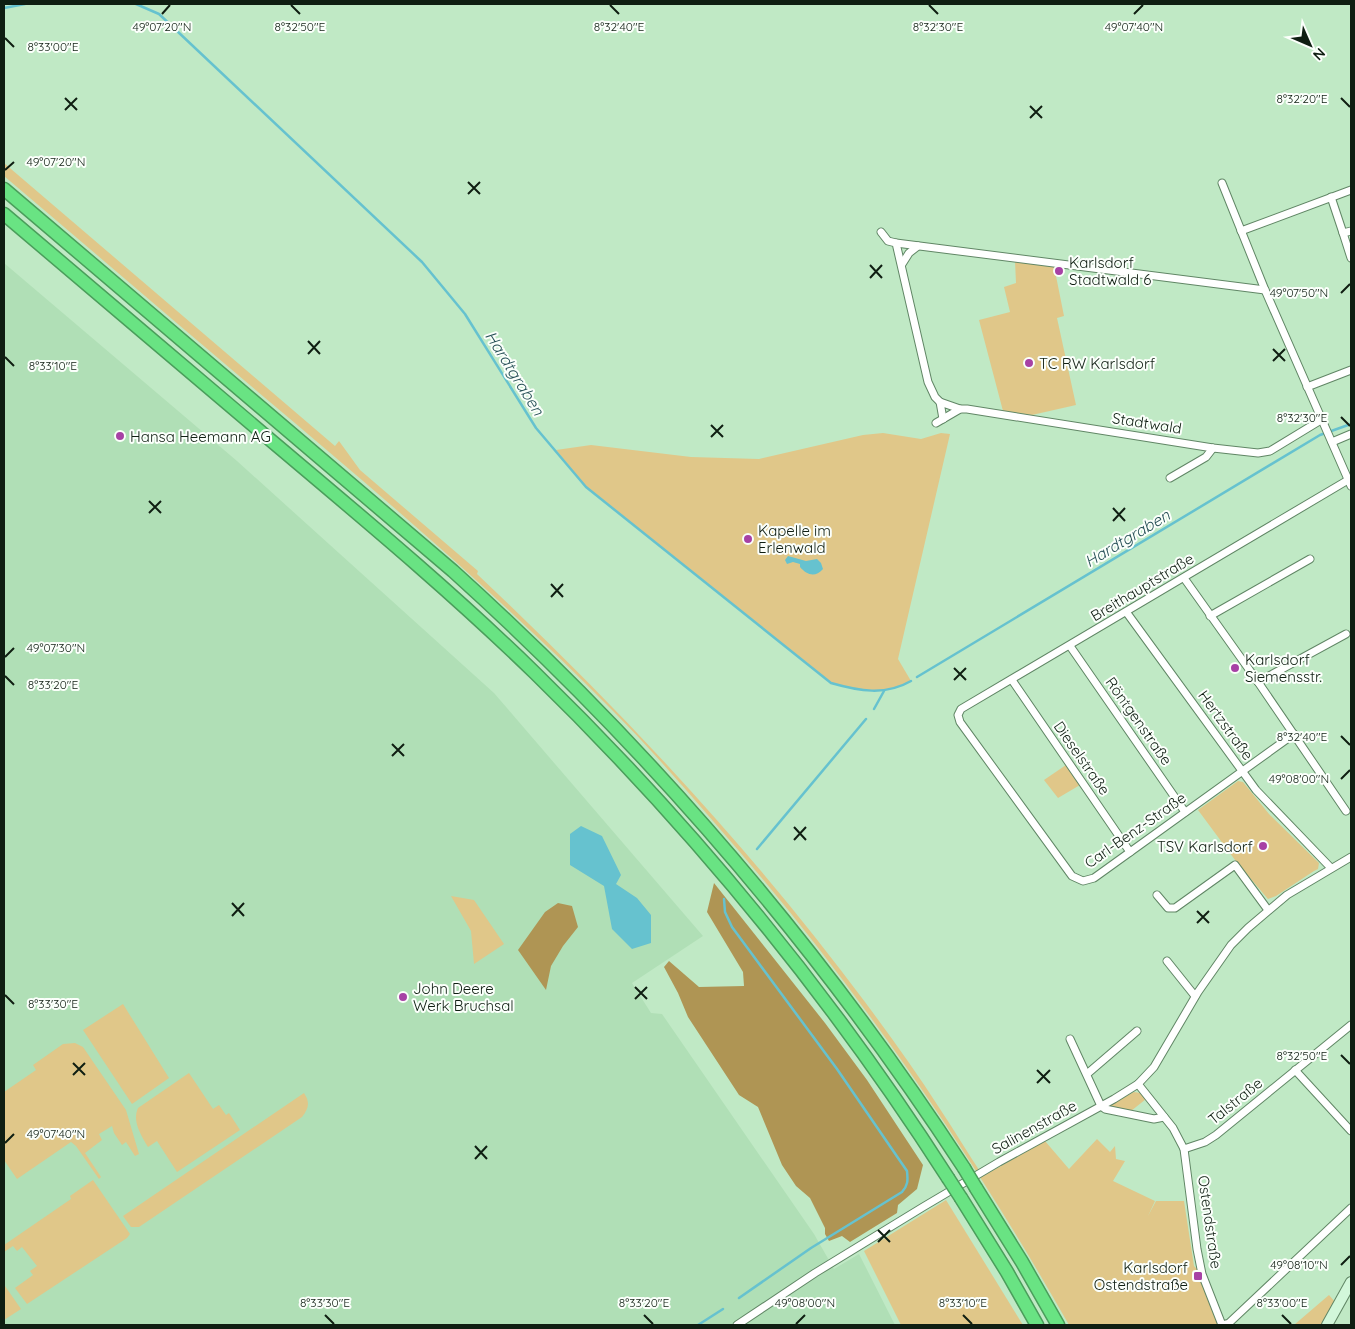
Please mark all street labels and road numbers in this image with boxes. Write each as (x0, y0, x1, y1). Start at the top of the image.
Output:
street label: Stadtwald (1111, 408, 1183, 438)
street label: Breithauptstraße (1087, 549, 1197, 625)
street label: Röntgenstraße (1102, 673, 1176, 769)
street label: Hertzstraße (1194, 686, 1258, 764)
street label: Dieselstraße (1050, 717, 1114, 799)
street label: Carl-Benz-Straße (1081, 788, 1189, 872)
street label: Talstraße (1204, 1073, 1266, 1129)
street label: Salinenstraße (988, 1096, 1080, 1158)
street label: Ostendstraße (1194, 1174, 1226, 1270)

